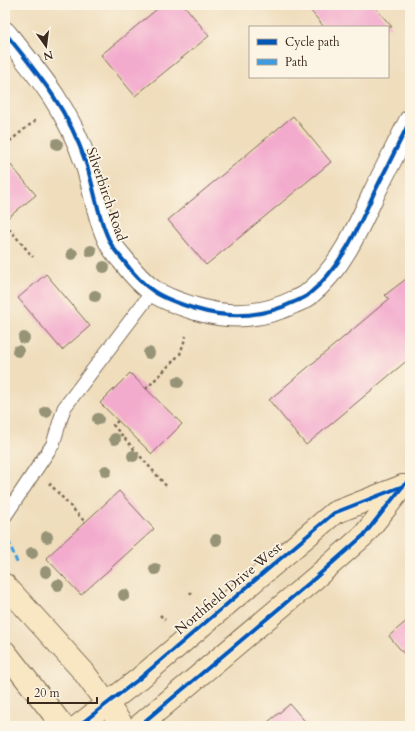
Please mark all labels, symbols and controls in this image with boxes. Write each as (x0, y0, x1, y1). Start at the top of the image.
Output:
north arrow (26, 26, 66, 66)
legend (249, 26, 389, 78)
text: Cycle path (285, 34, 340, 50)
text: N (41, 47, 55, 64)
text: Path (285, 54, 308, 70)
street label: Silverbirch Road (82, 145, 132, 244)
street label: Northfield Drive West (171, 538, 286, 639)
scale bar (28, 679, 97, 705)
text: 20 m (34, 685, 61, 701)

